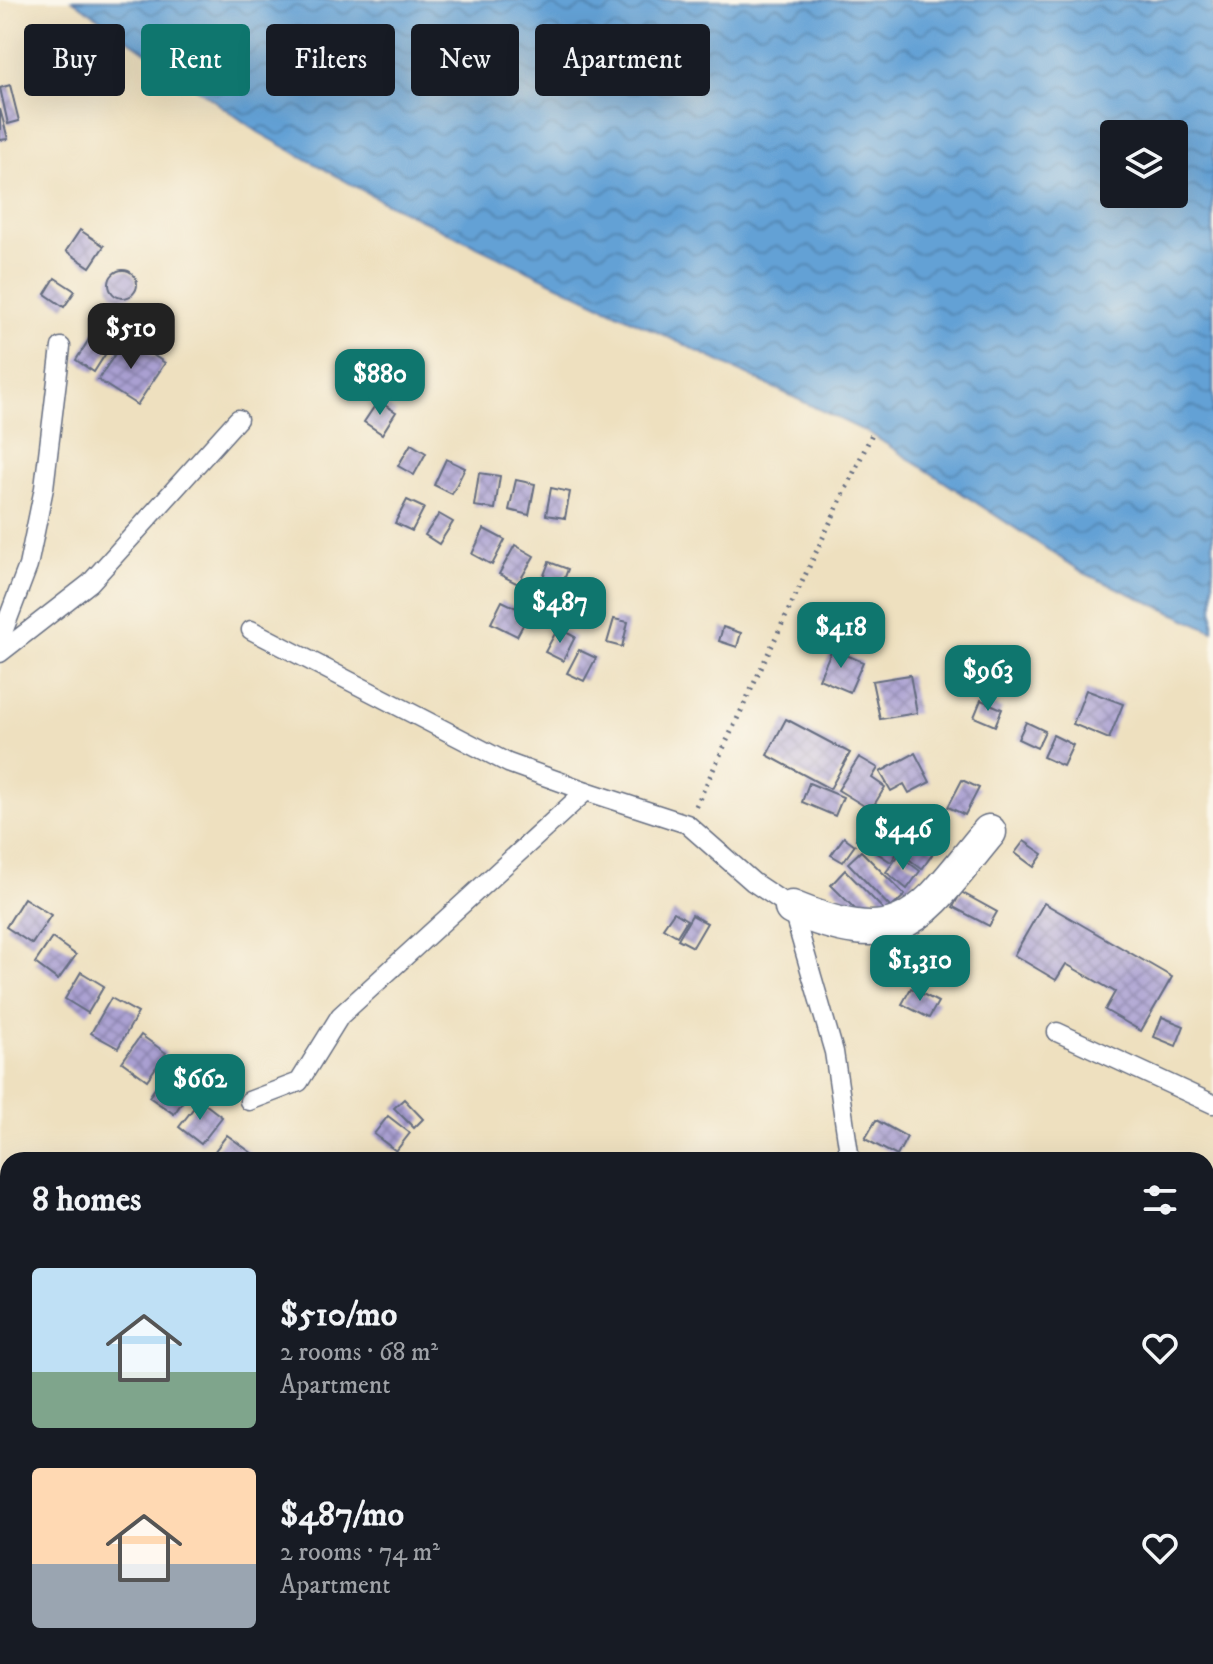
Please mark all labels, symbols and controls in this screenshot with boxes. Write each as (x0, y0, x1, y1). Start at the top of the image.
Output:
chip: Buy (24, 24, 125, 96)
chip: Rent (141, 24, 250, 96)
chip: Filters (266, 24, 395, 96)
chip: New (411, 24, 519, 96)
chip: Apartment (535, 24, 710, 96)
map controls (1100, 120, 1188, 208)
button: layers (1100, 120, 1188, 208)
pin: $510 (84, 303, 178, 371)
text: $510 (106, 312, 156, 345)
pin: $880 (333, 349, 427, 417)
text: $880 (353, 358, 407, 391)
pin: $487 (513, 577, 607, 645)
text: $487 (532, 586, 588, 619)
pin: $418 (794, 602, 888, 670)
text: $418 (815, 611, 867, 644)
pin: $963 (941, 645, 1035, 713)
text: $963 (963, 654, 1013, 687)
pin: $446 (856, 804, 950, 872)
text: $446 (874, 813, 932, 846)
pin: $1,310 (855, 935, 985, 1003)
text: $1,310 (888, 944, 952, 977)
pin: $662 (153, 1054, 247, 1122)
text: $662 (173, 1063, 227, 1096)
icon: filters (1138, 1178, 1182, 1222)
text: 8 homes (32, 1179, 141, 1221)
text: $510/mo (280, 1294, 397, 1336)
icon: home (96, 1300, 192, 1396)
icon: heart (1138, 1326, 1182, 1370)
text: 2 rooms · 68 m² (280, 1336, 438, 1369)
text: Apartment (280, 1369, 391, 1402)
text: $487/mo (280, 1494, 404, 1536)
icon: home (96, 1500, 192, 1596)
icon: heart (1138, 1526, 1182, 1570)
text: 2 rooms · 74 m² (280, 1536, 440, 1569)
text: Apartment (280, 1569, 391, 1602)

